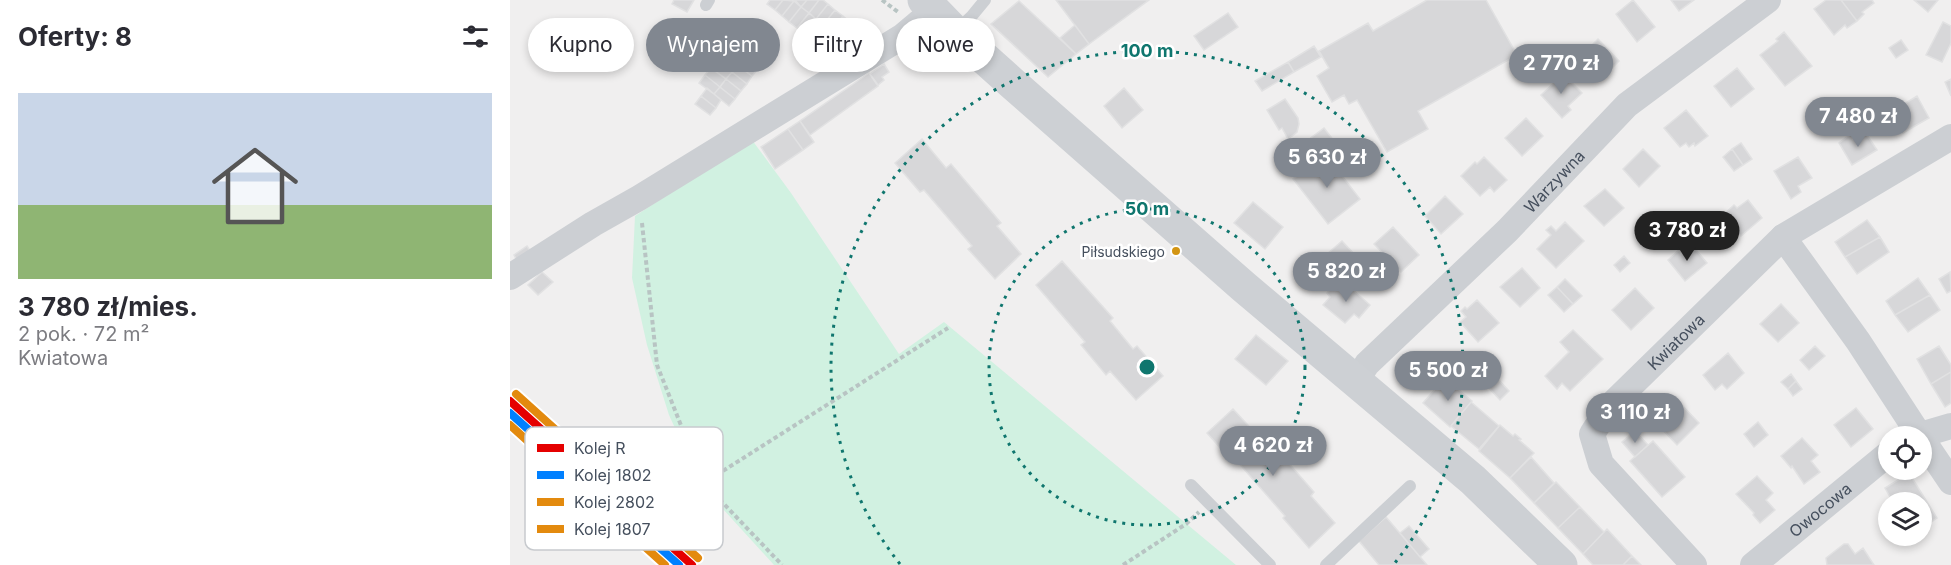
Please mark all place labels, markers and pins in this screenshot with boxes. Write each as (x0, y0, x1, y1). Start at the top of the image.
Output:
pin: 2 770 zł (1499, 44, 1623, 95)
pin: 7 480 zł (1796, 97, 1920, 148)
pin: 5 630 zł (1265, 138, 1389, 189)
pin: 3 780 zł (1625, 211, 1749, 262)
place label: Piłsudskiego (1081, 243, 1165, 260)
marker: Piłsudskiego (1170, 245, 1182, 257)
pin: 5 820 zł (1284, 252, 1408, 303)
pin: 5 500 zł (1386, 351, 1510, 402)
centre of rings (1137, 357, 1157, 377)
pin: 3 110 zł (1573, 393, 1697, 444)
pin: 4 620 zł (1211, 426, 1335, 477)

